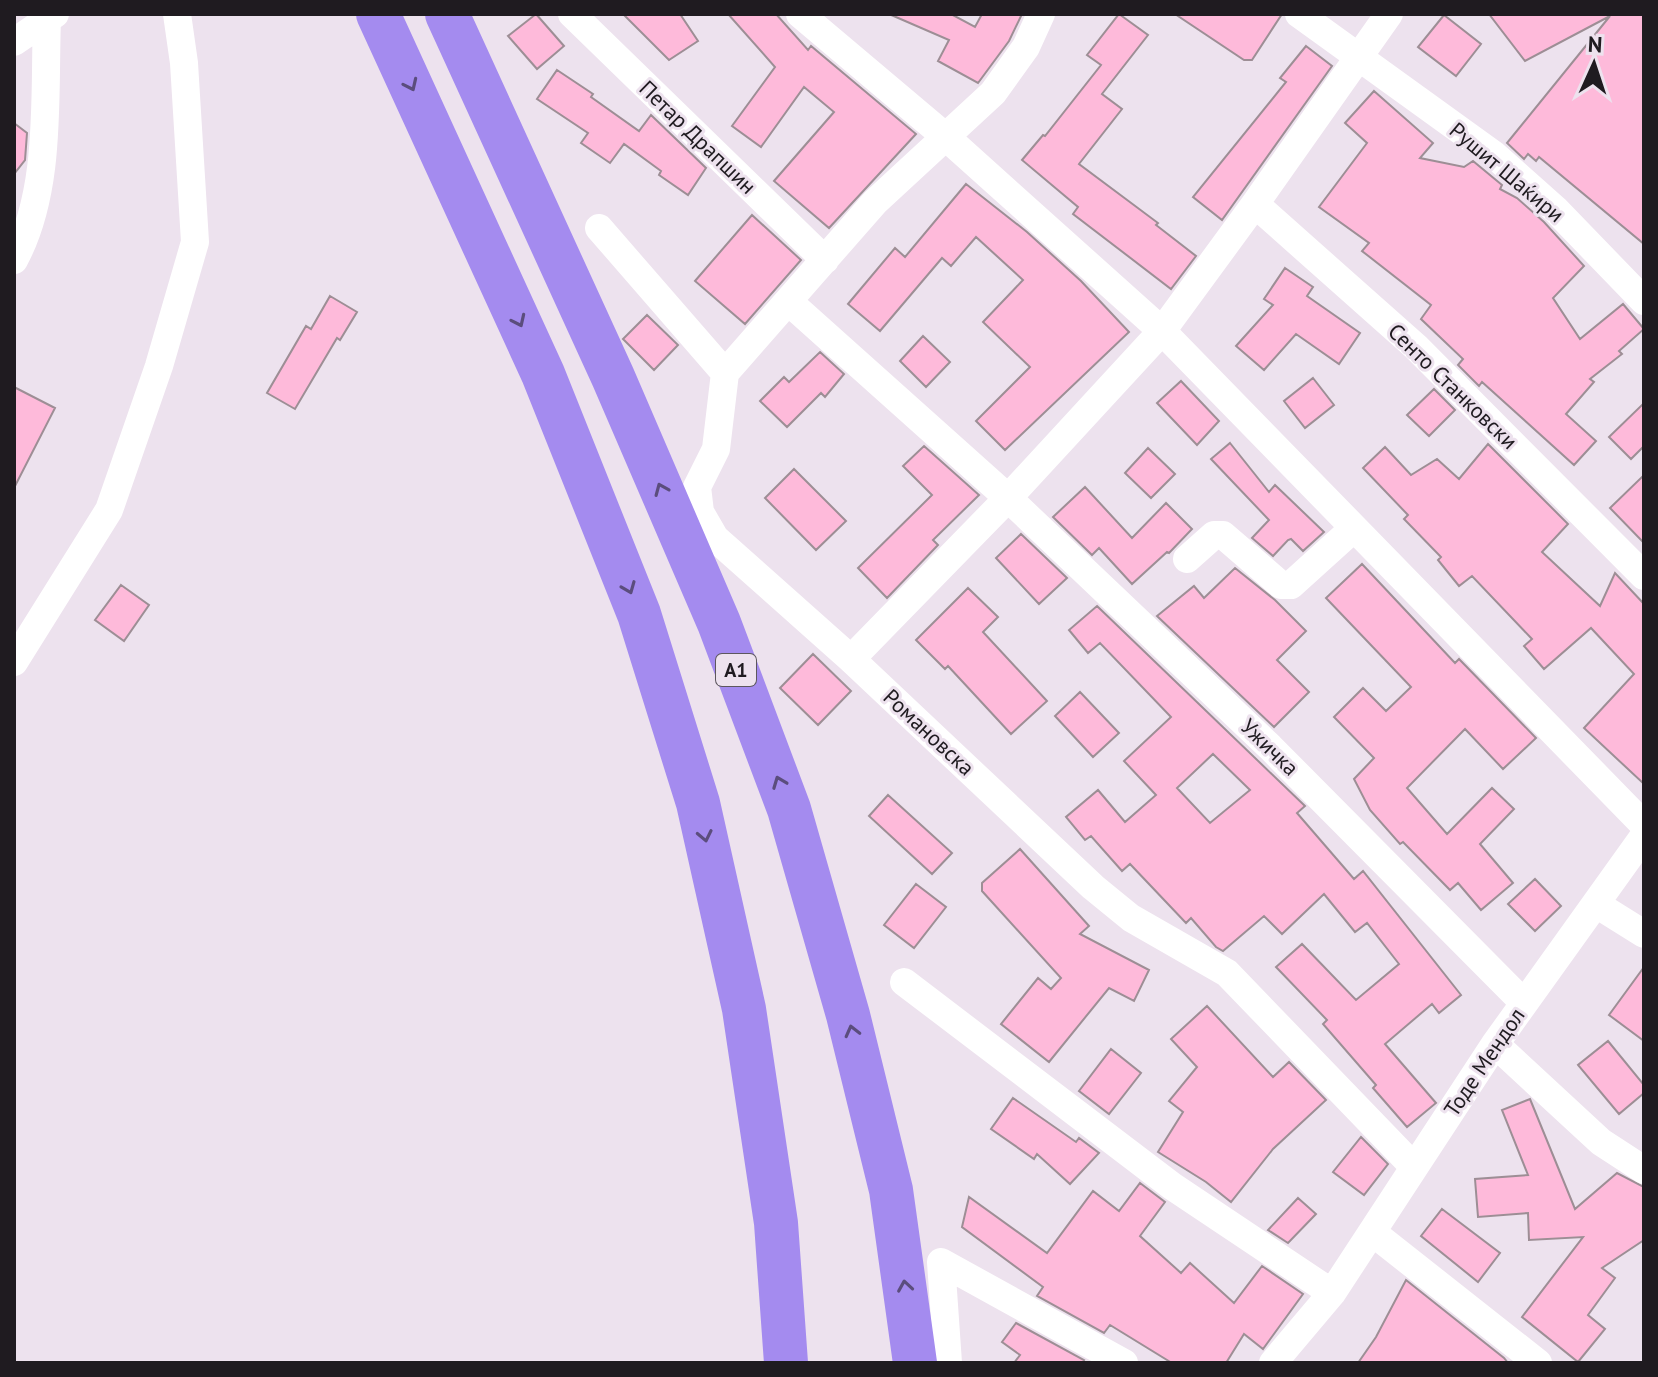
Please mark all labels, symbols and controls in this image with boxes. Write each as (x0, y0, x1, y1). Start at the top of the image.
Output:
north arrow (1554, 24, 1634, 104)
text: N (1587, 30, 1603, 58)
street label: Петар Драпшин (634, 74, 762, 200)
one-way arrow (401, 77, 417, 91)
street label: Рушит Шаќири (1444, 116, 1570, 228)
one-way arrow (509, 313, 525, 328)
street label: Сенто Станковски (1382, 317, 1524, 455)
one-way arrow (655, 483, 671, 497)
one-way arrow (619, 580, 636, 594)
road number: A1 (716, 654, 756, 686)
street label: Романовска (878, 683, 980, 781)
street label: Ужичка (1235, 713, 1305, 781)
one-way arrow (772, 776, 789, 790)
one-way arrow (696, 828, 713, 842)
street label: Тоде Мендол (1437, 1002, 1531, 1122)
one-way arrow (844, 1025, 861, 1039)
one-way arrow (897, 1279, 914, 1293)

